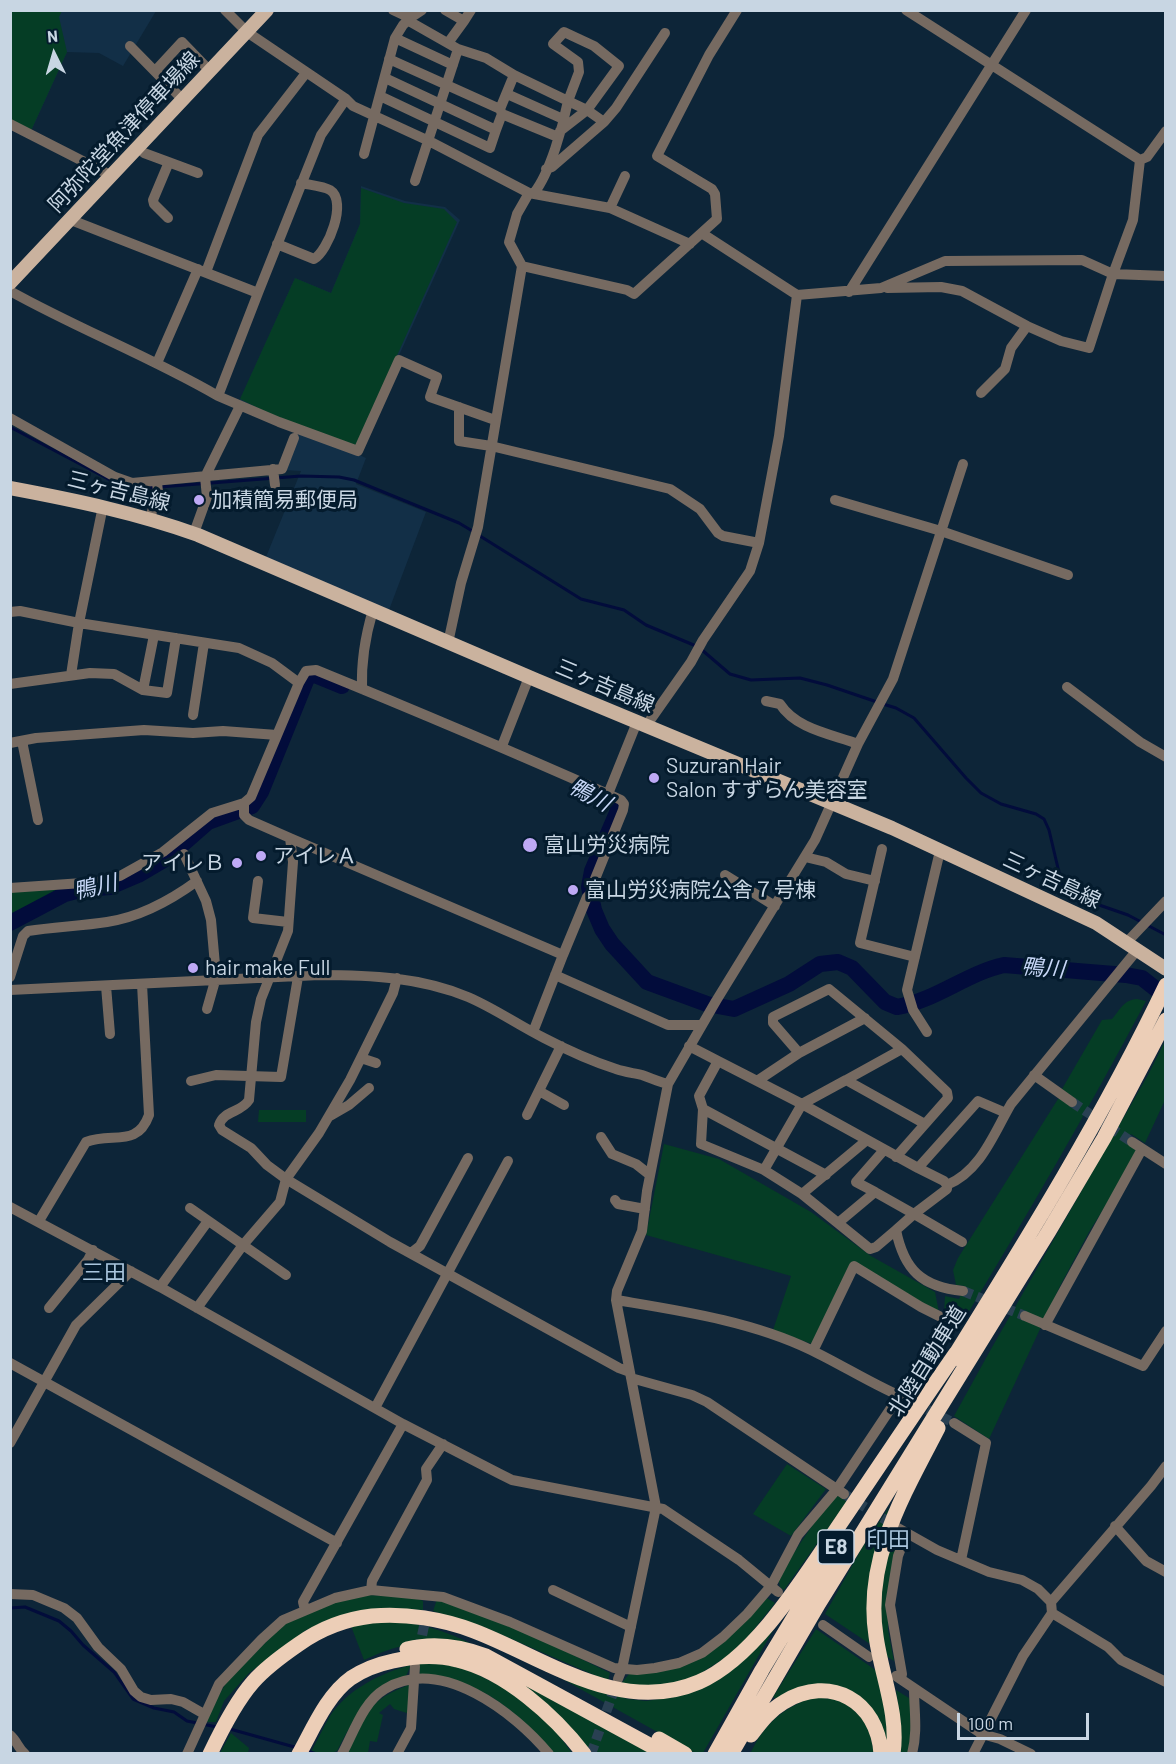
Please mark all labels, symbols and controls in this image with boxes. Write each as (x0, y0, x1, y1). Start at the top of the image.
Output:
north arrow (24, 24, 84, 84)
text: N (46, 26, 59, 45)
street label: 阿弥陀堂魚津停車場線 (43, 47, 205, 217)
street label: 三ヶ吉島線 (65, 466, 173, 516)
place label: 加積簡易郵便局 (211, 487, 358, 513)
marker: 加積簡易郵便局 (192, 493, 206, 507)
street label: 三ヶ吉島線 (552, 654, 658, 718)
place label: Suzuran Hair Salon すずらん美容室 (666, 753, 868, 803)
marker: Suzuran Hair Salon すずらん美容室 (647, 771, 661, 785)
water label: 鴨川 (564, 773, 616, 817)
place label: 富山労災病院 (544, 832, 670, 858)
marker: 富山労災病院 (521, 836, 539, 854)
place label: アイレＡ (273, 843, 357, 869)
street label: 三ヶ吉島線 (999, 846, 1105, 914)
marker: アイレＡ (254, 849, 268, 863)
place label: アイレＢ (141, 850, 225, 876)
marker: アイレＢ (230, 856, 244, 870)
water label: 鴨川 (71, 869, 119, 905)
place label: 富山労災病院公舎７号棟 (585, 877, 816, 903)
marker: 富山労災病院公舎７号棟 (566, 883, 580, 897)
water label: 鴨川 (1020, 953, 1066, 983)
place label: hair make Full (205, 955, 330, 981)
marker: hair make Full (186, 961, 200, 975)
district label: 三田 (82, 1260, 126, 1286)
street label: 北陸自動車道 (883, 1301, 971, 1421)
district label: 印田 (866, 1527, 910, 1553)
road number: E8 (818, 1530, 854, 1564)
scale bar (960, 1701, 1092, 1739)
text: 100 m (968, 1712, 1013, 1734)

